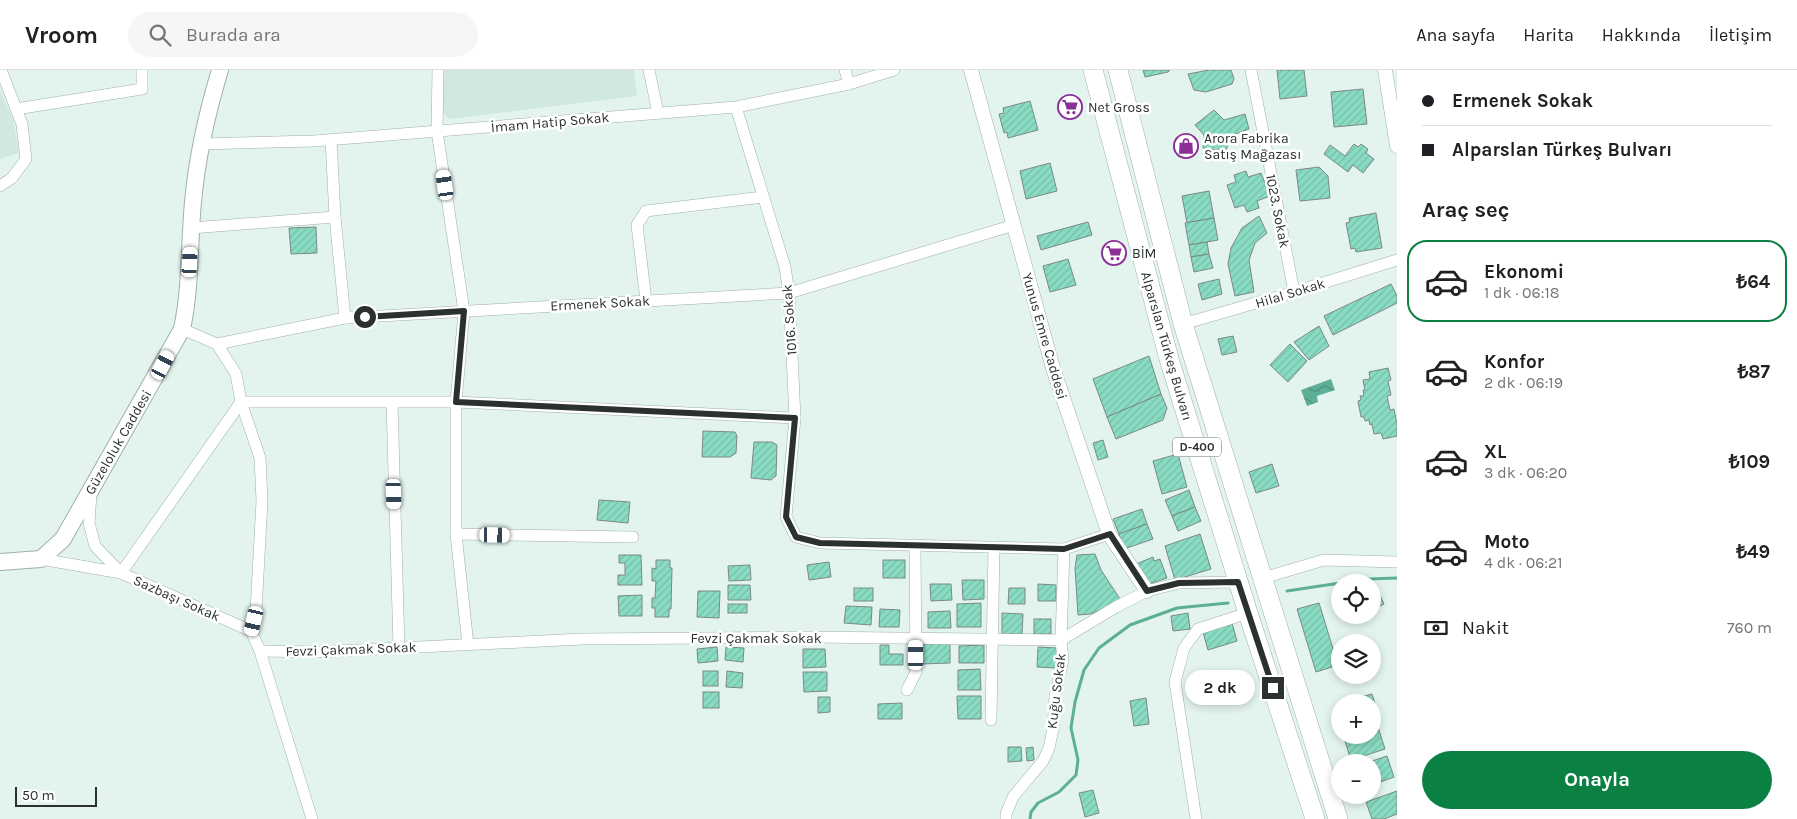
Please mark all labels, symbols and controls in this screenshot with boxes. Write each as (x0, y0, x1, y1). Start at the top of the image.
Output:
search box (128, 12, 478, 57)
text: Vroom (25, 21, 98, 49)
icon: search (146, 21, 174, 49)
text: Burada ara (186, 24, 281, 46)
text: Ana sayfa (1416, 24, 1495, 46)
text: Harita (1523, 24, 1574, 46)
text: Hakkında (1602, 24, 1681, 46)
text: İletişim (1709, 24, 1772, 46)
text: Ermenek Sokak (1452, 90, 1593, 112)
supermarket icon: Net Gross (1057, 94, 1083, 120)
place label: Net Gross (1088, 99, 1150, 116)
street label: İmam Hatip Sokak (490, 109, 610, 136)
place label: Arora Fabrika Satış Mağazası (1204, 130, 1301, 163)
shop icon: Arora Fabrika Satış Mağazası (1173, 133, 1199, 159)
text: Alparslan Türkeş Bulvarı (1452, 139, 1672, 161)
car (435, 169, 454, 201)
street label: 1023. Sokak (1262, 173, 1293, 250)
text: Araç seç (1422, 197, 1509, 223)
supermarket icon: BİM (1101, 240, 1127, 266)
place label: BİM (1132, 245, 1156, 262)
car (181, 247, 198, 277)
icon: car (1424, 259, 1469, 304)
text: Ekonomi (1484, 261, 1564, 283)
street label: Alparslan Türkeş Bulvarı (1137, 270, 1196, 423)
street label: Yunus Emre Caddesi (1018, 271, 1071, 401)
text: ₺64 (1736, 271, 1770, 293)
street label: Hilal Sokak (1253, 275, 1327, 312)
text: 1 dk · 06:18 (1484, 283, 1560, 302)
street label: 1016. Sokak (779, 284, 800, 356)
street label: Ermenek Sokak (550, 292, 650, 315)
route start (354, 306, 376, 328)
car (149, 348, 176, 382)
icon: car (1424, 349, 1469, 394)
text: Konfor (1484, 351, 1544, 373)
text: ₺87 (1737, 361, 1770, 383)
text: 2 dk · 06:19 (1484, 373, 1563, 392)
street label: Güzeloluk Caddesi (82, 387, 155, 498)
road number: D-400 (1173, 438, 1221, 457)
icon: car (1424, 439, 1469, 484)
text: XL (1484, 441, 1506, 463)
text: ₺109 (1729, 451, 1770, 473)
text: 3 dk · 06:20 (1484, 463, 1567, 482)
car (385, 479, 402, 509)
car (479, 527, 510, 543)
icon: car (1424, 529, 1469, 574)
text: Moto (1484, 531, 1530, 553)
text: ₺49 (1736, 541, 1770, 563)
text: 4 dk · 06:21 (1484, 553, 1563, 572)
street label: Sazbaşı Sokak (131, 572, 223, 625)
map controls (1331, 574, 1381, 804)
button: locate (1331, 574, 1381, 624)
car (243, 605, 264, 637)
icon: cash (1422, 614, 1450, 642)
text: Nakit (1462, 617, 1509, 639)
text: 760 m (1727, 618, 1772, 637)
street label: Fevzi Çakmak Sokak (690, 630, 822, 647)
button: layers (1331, 634, 1381, 684)
street label: Fevzi Çakmak Sokak (285, 639, 417, 660)
car (908, 640, 923, 670)
street label: Kuğu Sokak (1043, 652, 1070, 730)
callout: 2 dk (1186, 670, 1256, 706)
route end (1262, 677, 1284, 699)
text: 2 dk (1203, 678, 1237, 697)
button: + (1331, 694, 1381, 744)
button: Onayla (1422, 751, 1772, 809)
button: − (1331, 754, 1381, 804)
scale bar (15, 784, 98, 807)
text: 50 m (22, 787, 55, 804)

